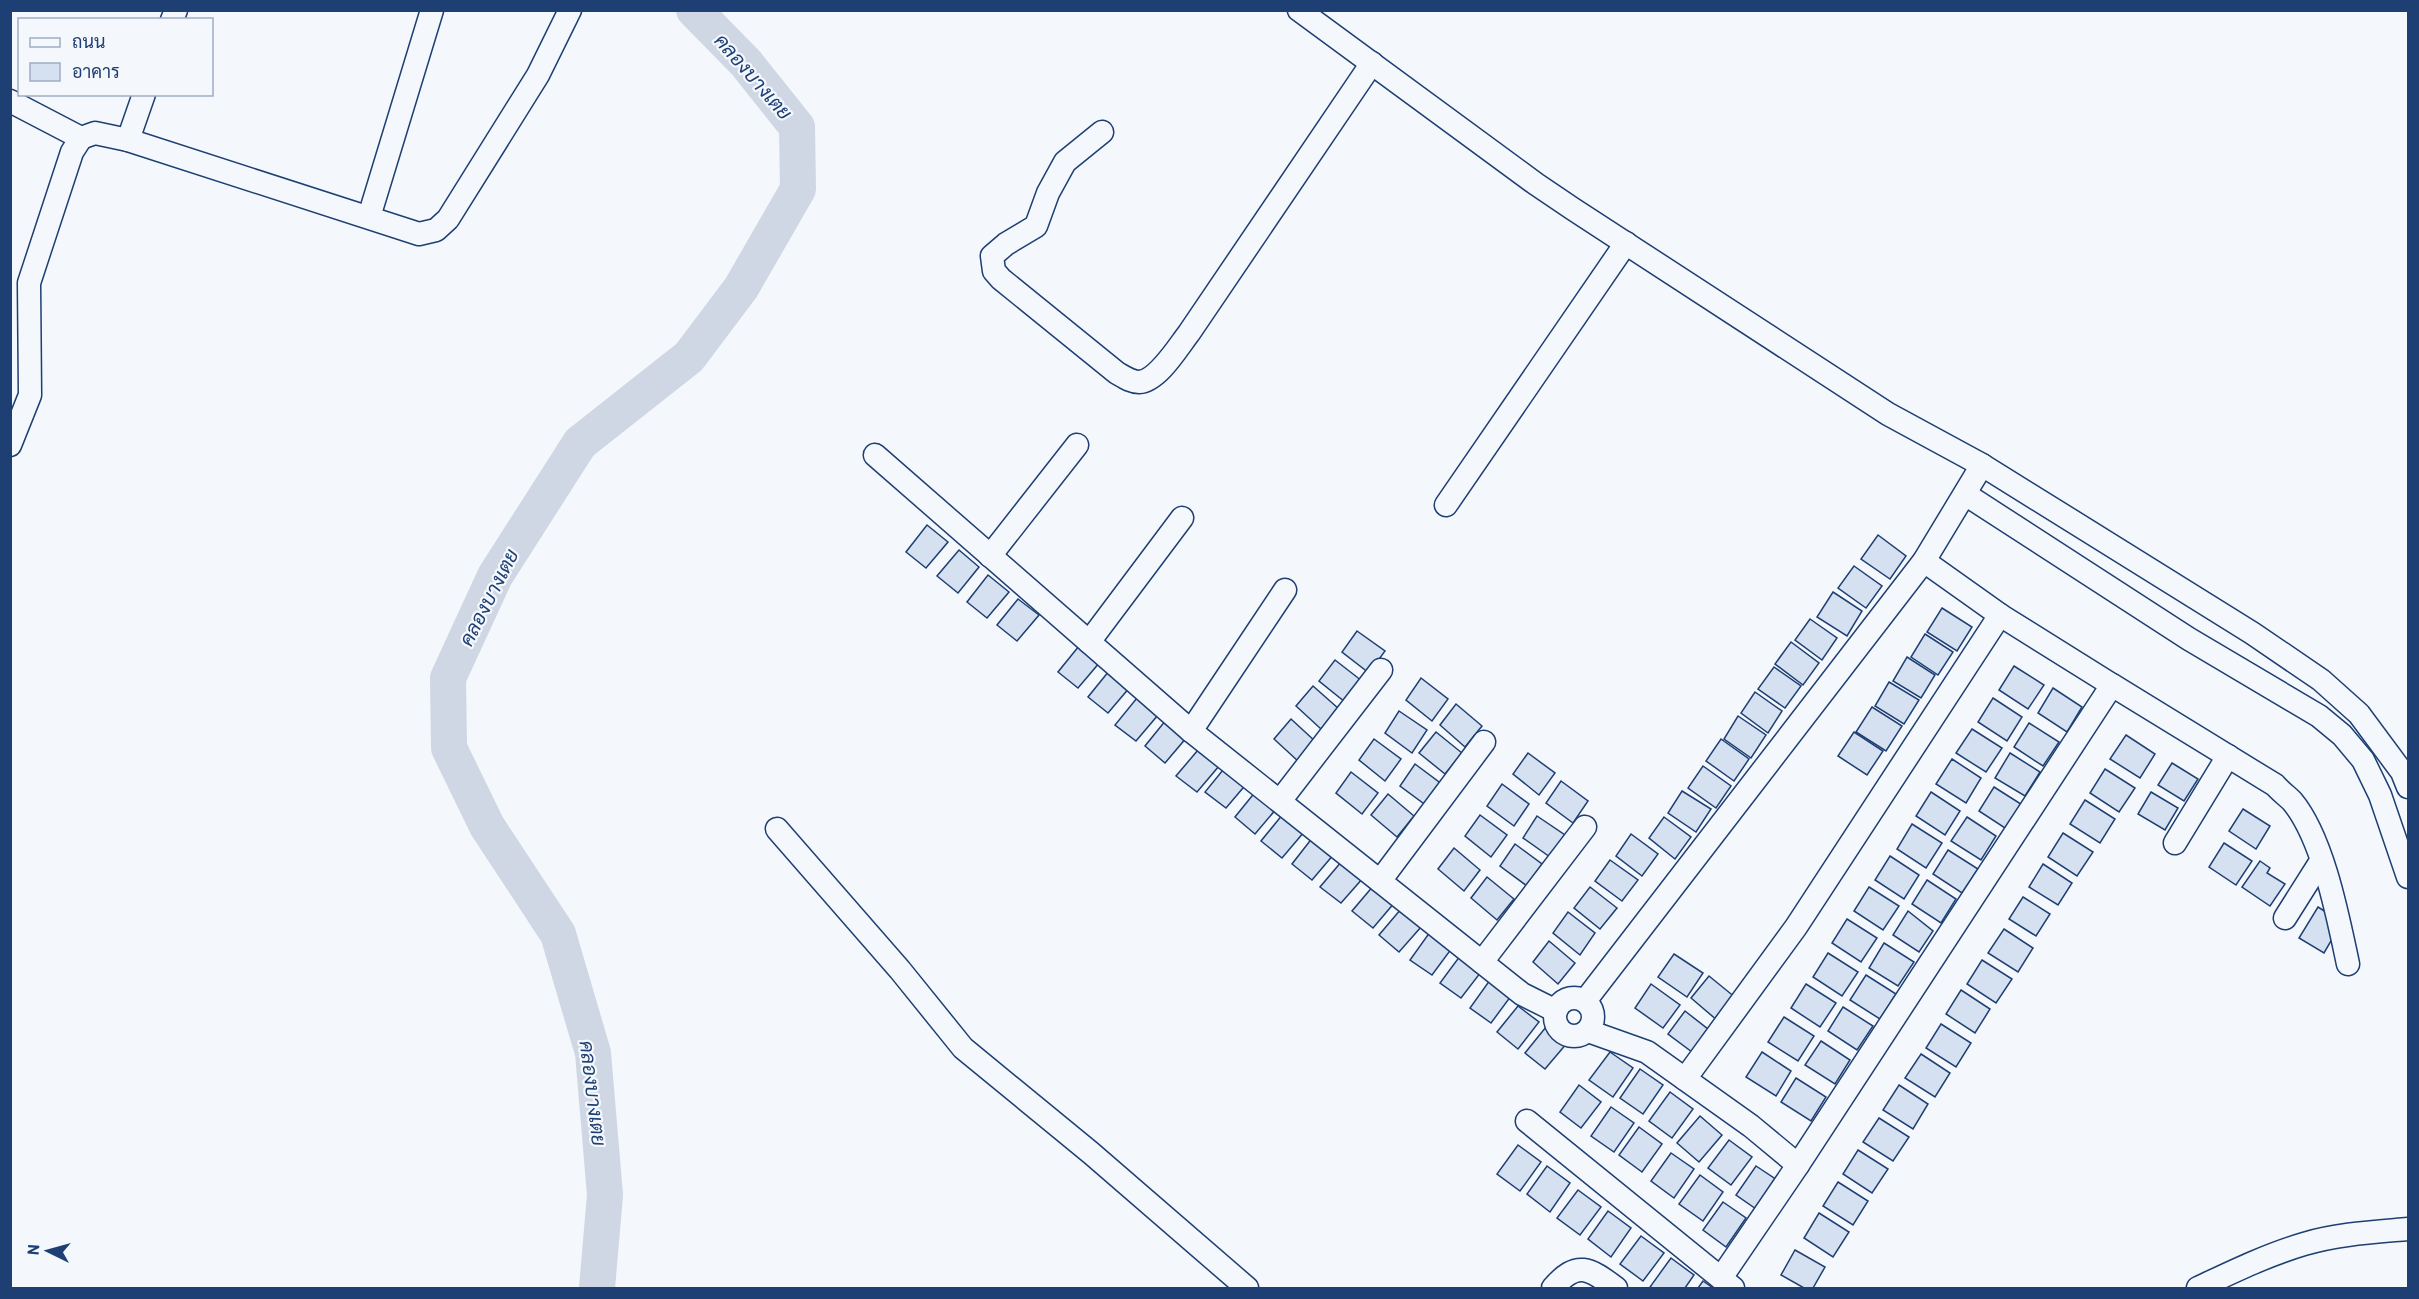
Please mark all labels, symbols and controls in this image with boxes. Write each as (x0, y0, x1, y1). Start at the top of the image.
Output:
legend (18, 18, 213, 96)
water label: คลองบางเตย (710, 28, 798, 124)
text: ถนน (72, 30, 105, 52)
text: อาคาร (72, 60, 120, 82)
water label: คลองบางเตย (453, 544, 523, 650)
water label: คลองบางเตย (576, 1039, 612, 1148)
north arrow (18, 1221, 78, 1281)
text: N (23, 1244, 42, 1256)

